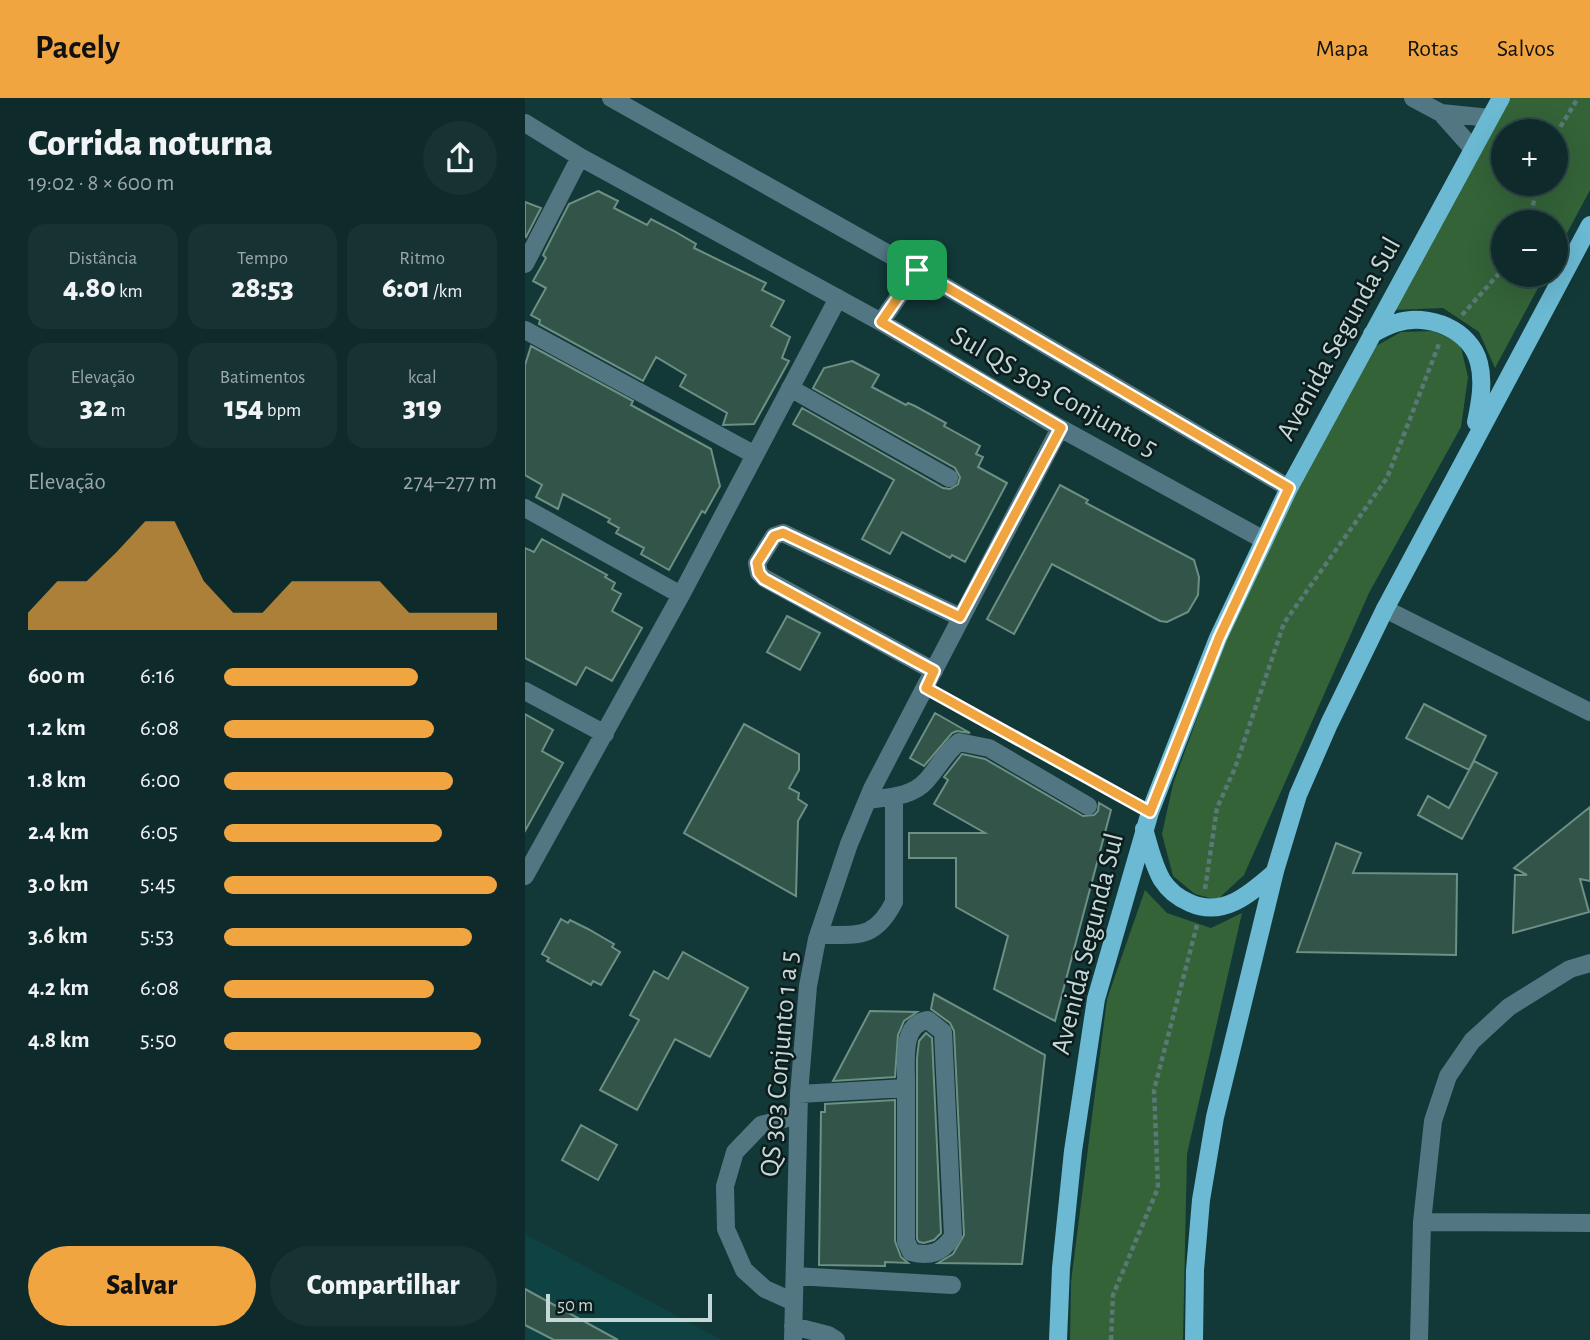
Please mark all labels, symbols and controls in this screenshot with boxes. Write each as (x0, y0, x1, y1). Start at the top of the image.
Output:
text: Pacely (35, 32, 120, 65)
text: Mapa (1316, 37, 1369, 61)
text: Rotas (1407, 37, 1459, 61)
text: Salvos (1497, 37, 1555, 61)
map controls (1491, 119, 1568, 287)
button: + (1491, 119, 1568, 196)
button: share (423, 121, 497, 195)
text: Corrida noturna (28, 125, 273, 163)
text: 19:02 · 8 × 600 m (28, 172, 174, 195)
button: − (1491, 210, 1568, 287)
street label: Avenida Segunda Sul (1272, 233, 1406, 445)
pin (887, 240, 947, 300)
text: Distância (68, 249, 137, 268)
text: Tempo (237, 249, 288, 268)
text: Ritmo (399, 249, 445, 268)
icon: arrive (898, 251, 936, 289)
text: 4.80 (63, 273, 116, 303)
text: 28:53 (231, 273, 294, 303)
text: 6:01 (382, 273, 430, 303)
text: km (116, 282, 143, 301)
text: /km (430, 282, 462, 301)
street label: Sul QS 303 Conjunto 5 (946, 321, 1162, 463)
text: Elevação (71, 368, 135, 387)
text: Batimentos (220, 368, 305, 387)
text: kcal (408, 368, 437, 387)
text: 32 (80, 392, 107, 422)
text: 154 (224, 392, 264, 422)
text: 319 (403, 392, 442, 422)
text: m (107, 401, 126, 420)
text: bpm (264, 401, 301, 420)
text: Elevação (28, 471, 106, 494)
text: 274–277 m (403, 471, 497, 494)
text: 600 m (28, 665, 85, 688)
text: 6:16 (140, 665, 175, 688)
text: 1.2 km (28, 717, 86, 740)
text: 6:08 (140, 717, 179, 740)
text: 1.8 km (28, 769, 86, 792)
text: 6:00 (140, 769, 180, 792)
text: 2.4 km (28, 821, 89, 844)
text: 6:05 (140, 821, 178, 844)
street label: Avenida Segunda Sul (1047, 830, 1129, 1058)
text: 3.0 km (28, 873, 89, 896)
text: 5:45 (140, 873, 176, 896)
text: 3.6 km (28, 925, 88, 948)
text: 5:53 (140, 925, 174, 948)
street label: QS 303 Conjunto 1 a 5 (756, 950, 804, 1178)
text: 4.2 km (28, 977, 89, 1000)
text: 6:08 (140, 977, 179, 1000)
text: 4.8 km (28, 1029, 90, 1052)
text: 5:50 (140, 1029, 177, 1052)
button: Salvar (28, 1246, 256, 1326)
button: Compartilhar (270, 1246, 497, 1326)
scale bar (546, 1291, 712, 1323)
text: 50 m (557, 1296, 593, 1315)

